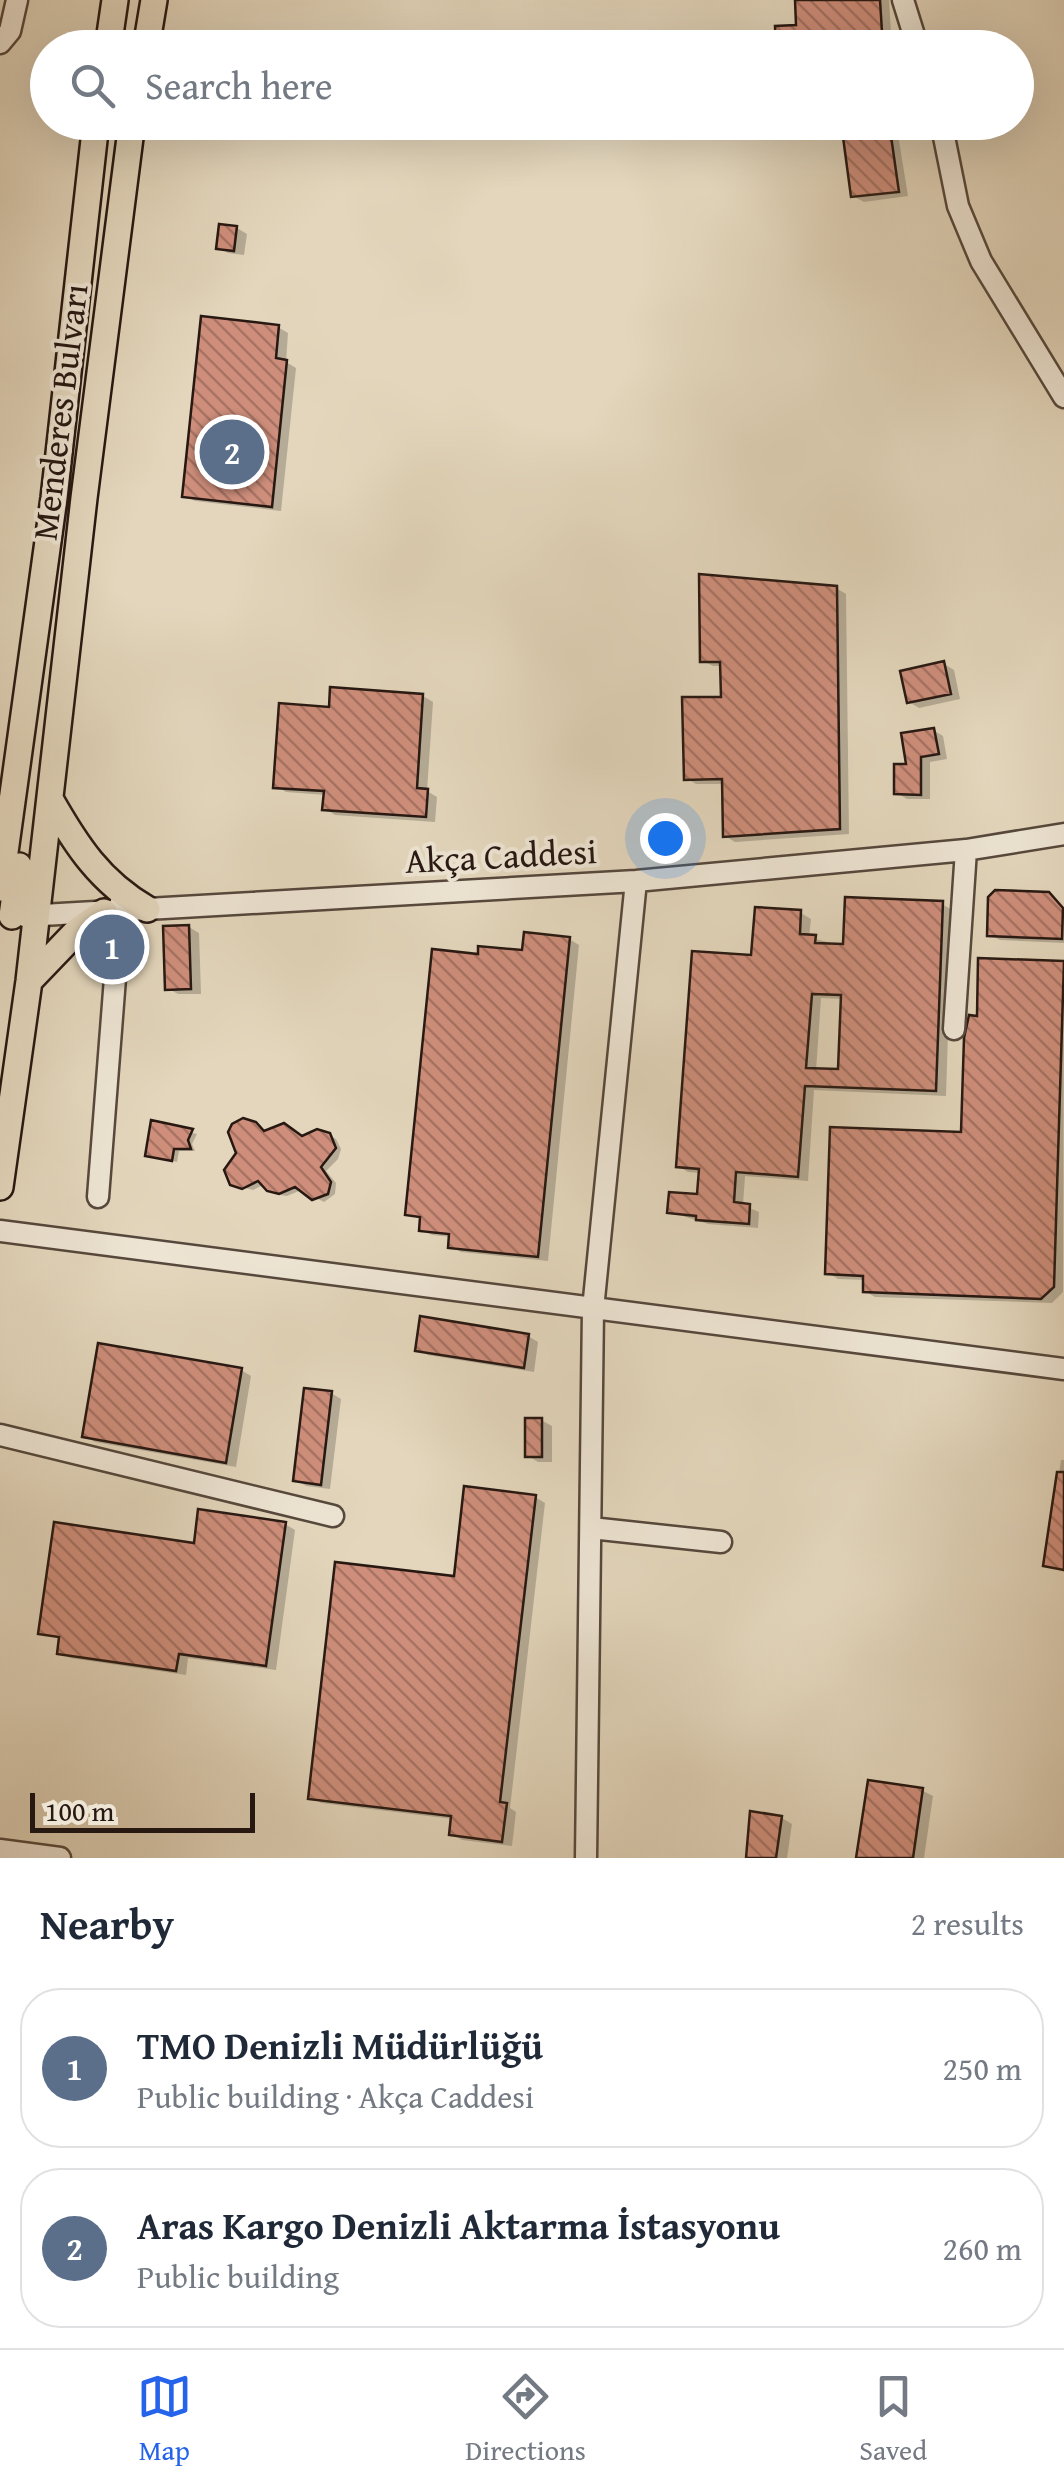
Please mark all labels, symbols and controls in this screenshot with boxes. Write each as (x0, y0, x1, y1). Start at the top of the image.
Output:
search box (30, 30, 1034, 140)
text: Search here (145, 57, 333, 113)
icon: search (65, 58, 120, 113)
street label: Menderes Bulvarı (18, 281, 101, 543)
pin: 2 (200, 414, 264, 490)
your location (640, 813, 691, 864)
street label: Akça Caddesi (404, 825, 598, 886)
pin: 1 (80, 910, 144, 984)
scale bar (30, 1788, 255, 1832)
text: 100 m (45, 1790, 114, 1831)
text: Nearby (40, 1893, 174, 1954)
text: 2 results (911, 1900, 1024, 1947)
text: TMO Denizli Müdürlüğü (137, 2017, 543, 2073)
text: 1 (66, 2045, 83, 2092)
text: 250 m (943, 2045, 1022, 2092)
text: Public building · Akça Caddesi (137, 2073, 534, 2120)
text: Aras Kargo Denizli Aktarma İstasyonu (137, 2197, 780, 2253)
text: 2 (66, 2225, 83, 2272)
text: 260 m (943, 2225, 1022, 2272)
text: Public building (137, 2253, 339, 2300)
tab: Map (137, 2369, 192, 2470)
tab: Directions (465, 2369, 586, 2470)
tab: Saved (859, 2369, 927, 2470)

